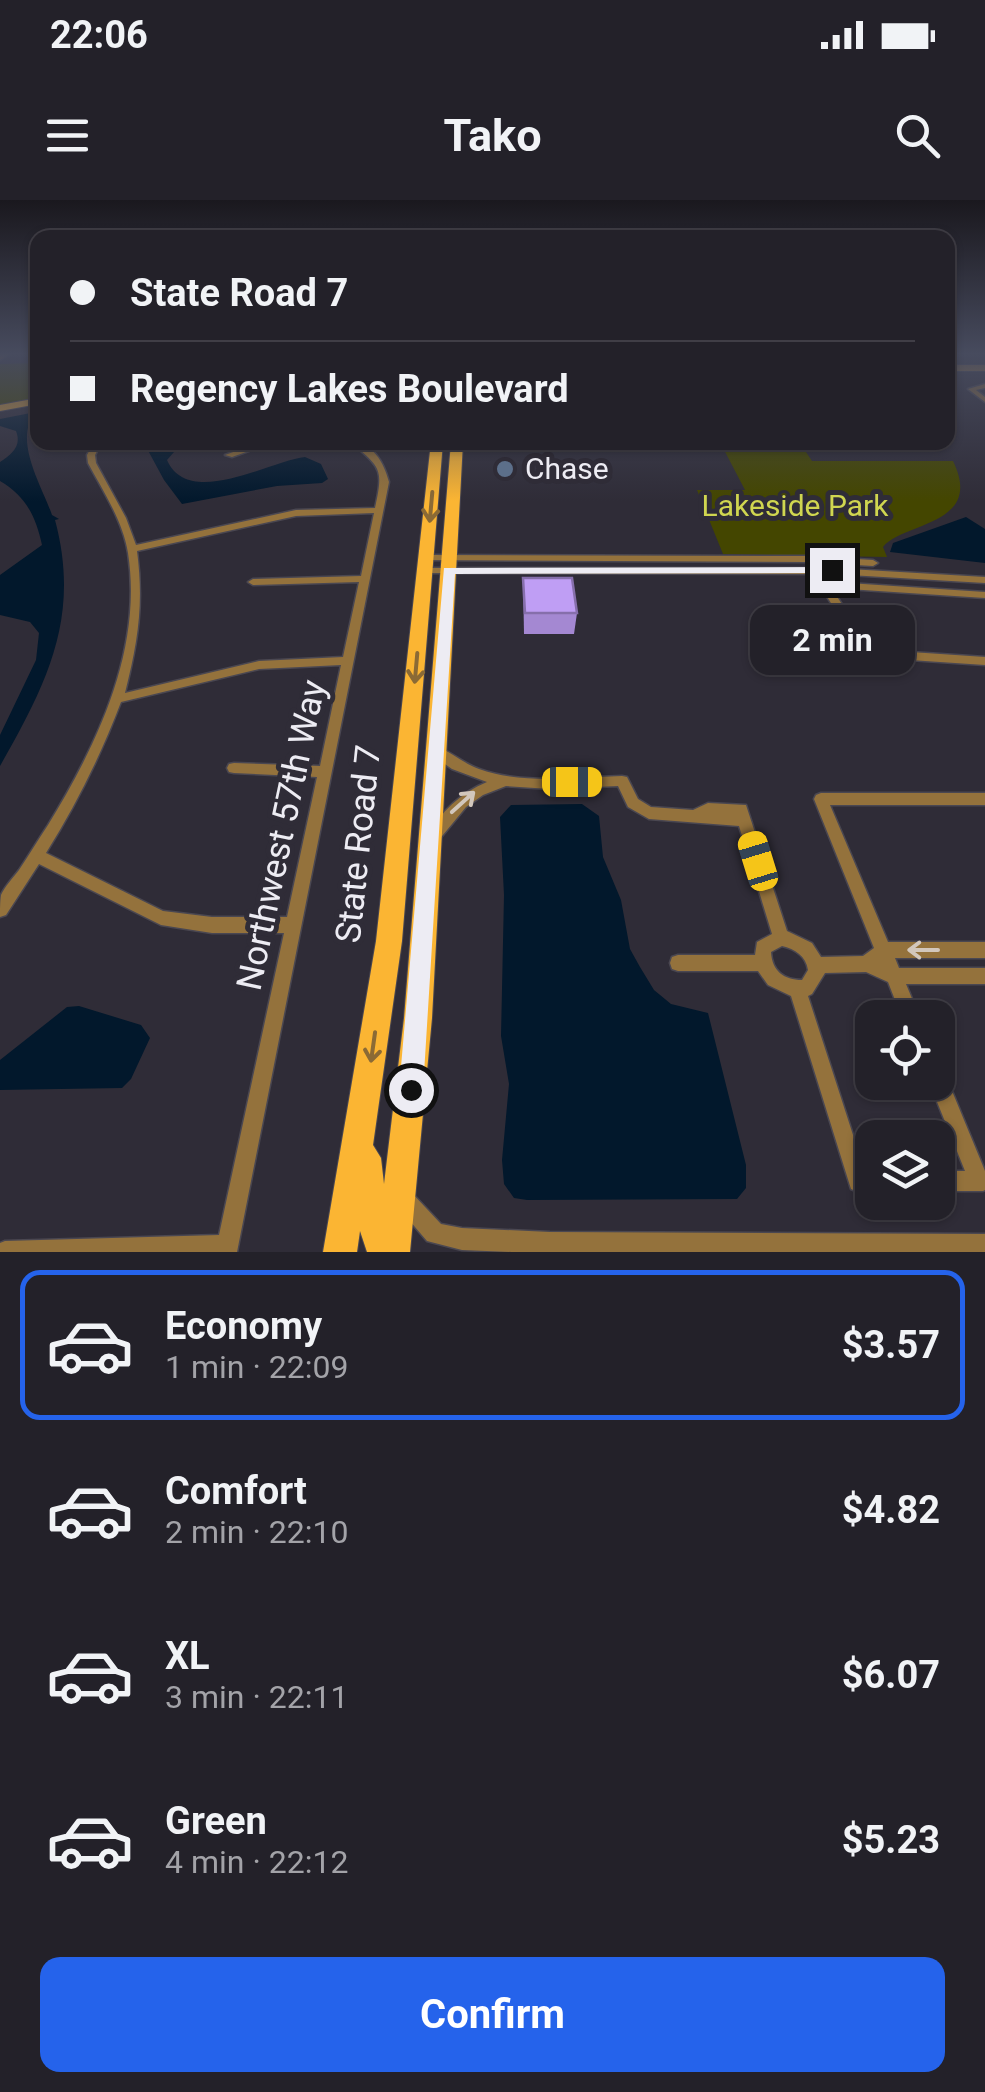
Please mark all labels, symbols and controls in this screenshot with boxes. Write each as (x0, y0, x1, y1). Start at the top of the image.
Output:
text: 22:06 (50, 13, 148, 57)
icon: menu (40, 108, 95, 163)
icon: search (890, 108, 945, 163)
text: Tako (443, 109, 542, 162)
text: State Road 7 (130, 271, 348, 315)
text: Regency Lakes Boulevard (130, 367, 569, 411)
place label: Chase (525, 451, 609, 486)
marker: Chase (494, 458, 516, 480)
park label: Lakeside Park (702, 488, 889, 523)
one-way arrow (421, 490, 440, 522)
route end (810, 548, 855, 593)
callout: 2 min (750, 605, 914, 675)
text: 2 min (792, 621, 873, 659)
one-way arrow (407, 651, 426, 683)
street label: Northwest 57th Way (229, 676, 334, 994)
street label: State Road 7 (328, 743, 389, 945)
car (542, 767, 602, 797)
one-way arrow (450, 791, 475, 814)
car (735, 828, 781, 894)
one-way arrow (908, 940, 940, 960)
map controls (855, 1000, 955, 1220)
button: locate (855, 1000, 955, 1100)
one-way arrow (364, 1030, 382, 1063)
route start (389, 1068, 434, 1113)
button: layers (855, 1120, 955, 1220)
icon: car (45, 1300, 135, 1390)
text: Economy (165, 1304, 322, 1348)
text: $3.57 (842, 1323, 940, 1367)
text: 1 min · 22:09 (165, 1348, 348, 1386)
icon: car (45, 1465, 135, 1555)
text: Comfort (165, 1469, 307, 1513)
text: $4.82 (842, 1488, 940, 1532)
text: 2 min · 22:10 (165, 1513, 348, 1551)
icon: car (45, 1630, 135, 1720)
text: XL (165, 1634, 210, 1678)
text: $6.07 (842, 1653, 940, 1697)
text: 3 min · 22:11 (165, 1678, 348, 1716)
icon: car (45, 1795, 135, 1885)
text: Green (165, 1799, 267, 1843)
text: $5.23 (842, 1818, 940, 1862)
text: 4 min · 22:12 (165, 1843, 348, 1881)
button: Confirm (40, 1957, 945, 2072)

